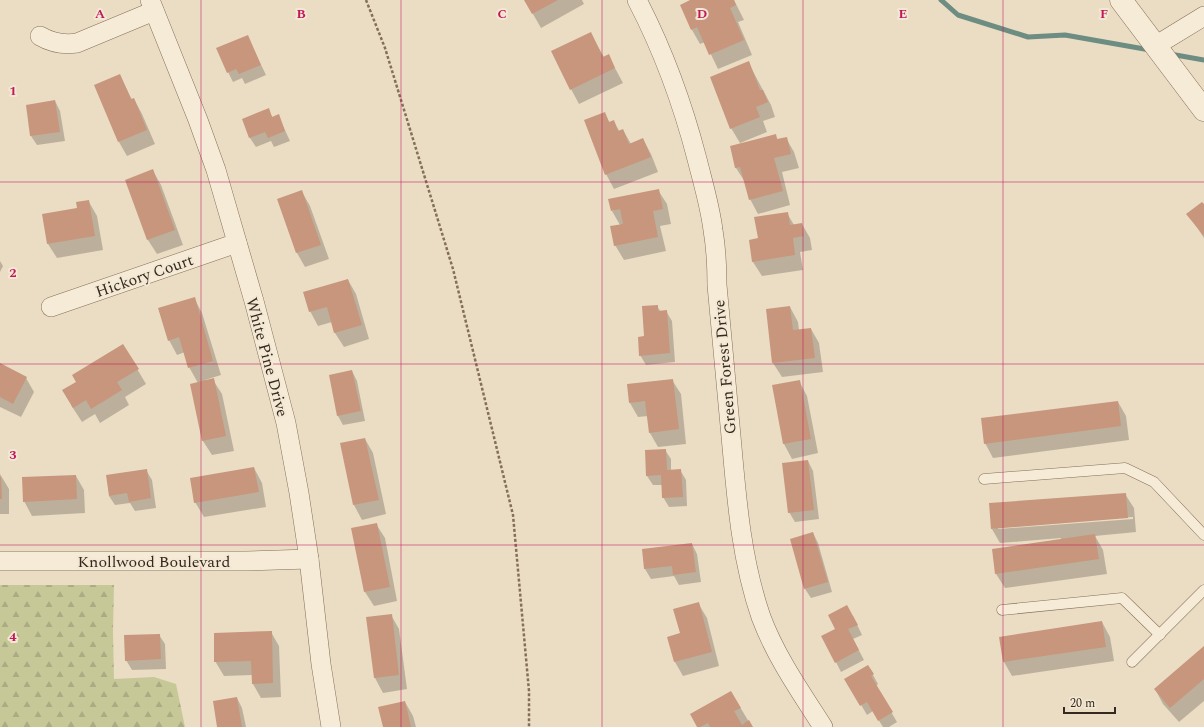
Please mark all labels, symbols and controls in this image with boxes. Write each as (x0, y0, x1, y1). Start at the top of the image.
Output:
text: A (95, 4, 105, 24)
text: B (296, 4, 306, 24)
text: C (497, 4, 507, 24)
text: D (697, 4, 707, 24)
text: E (899, 4, 908, 24)
text: F (1100, 4, 1108, 24)
text: 1 (9, 81, 17, 101)
street label: Hickory Court (92, 248, 197, 304)
text: 2 (9, 263, 17, 283)
street label: White Pine Drive (240, 295, 295, 420)
street label: Green Forest Drive (707, 299, 743, 435)
text: 3 (9, 445, 17, 465)
street label: Knollwood Boulevard (78, 550, 230, 574)
text: 4 (9, 627, 17, 647)
scale bar (1064, 689, 1115, 715)
text: 20 m (1070, 694, 1095, 713)

